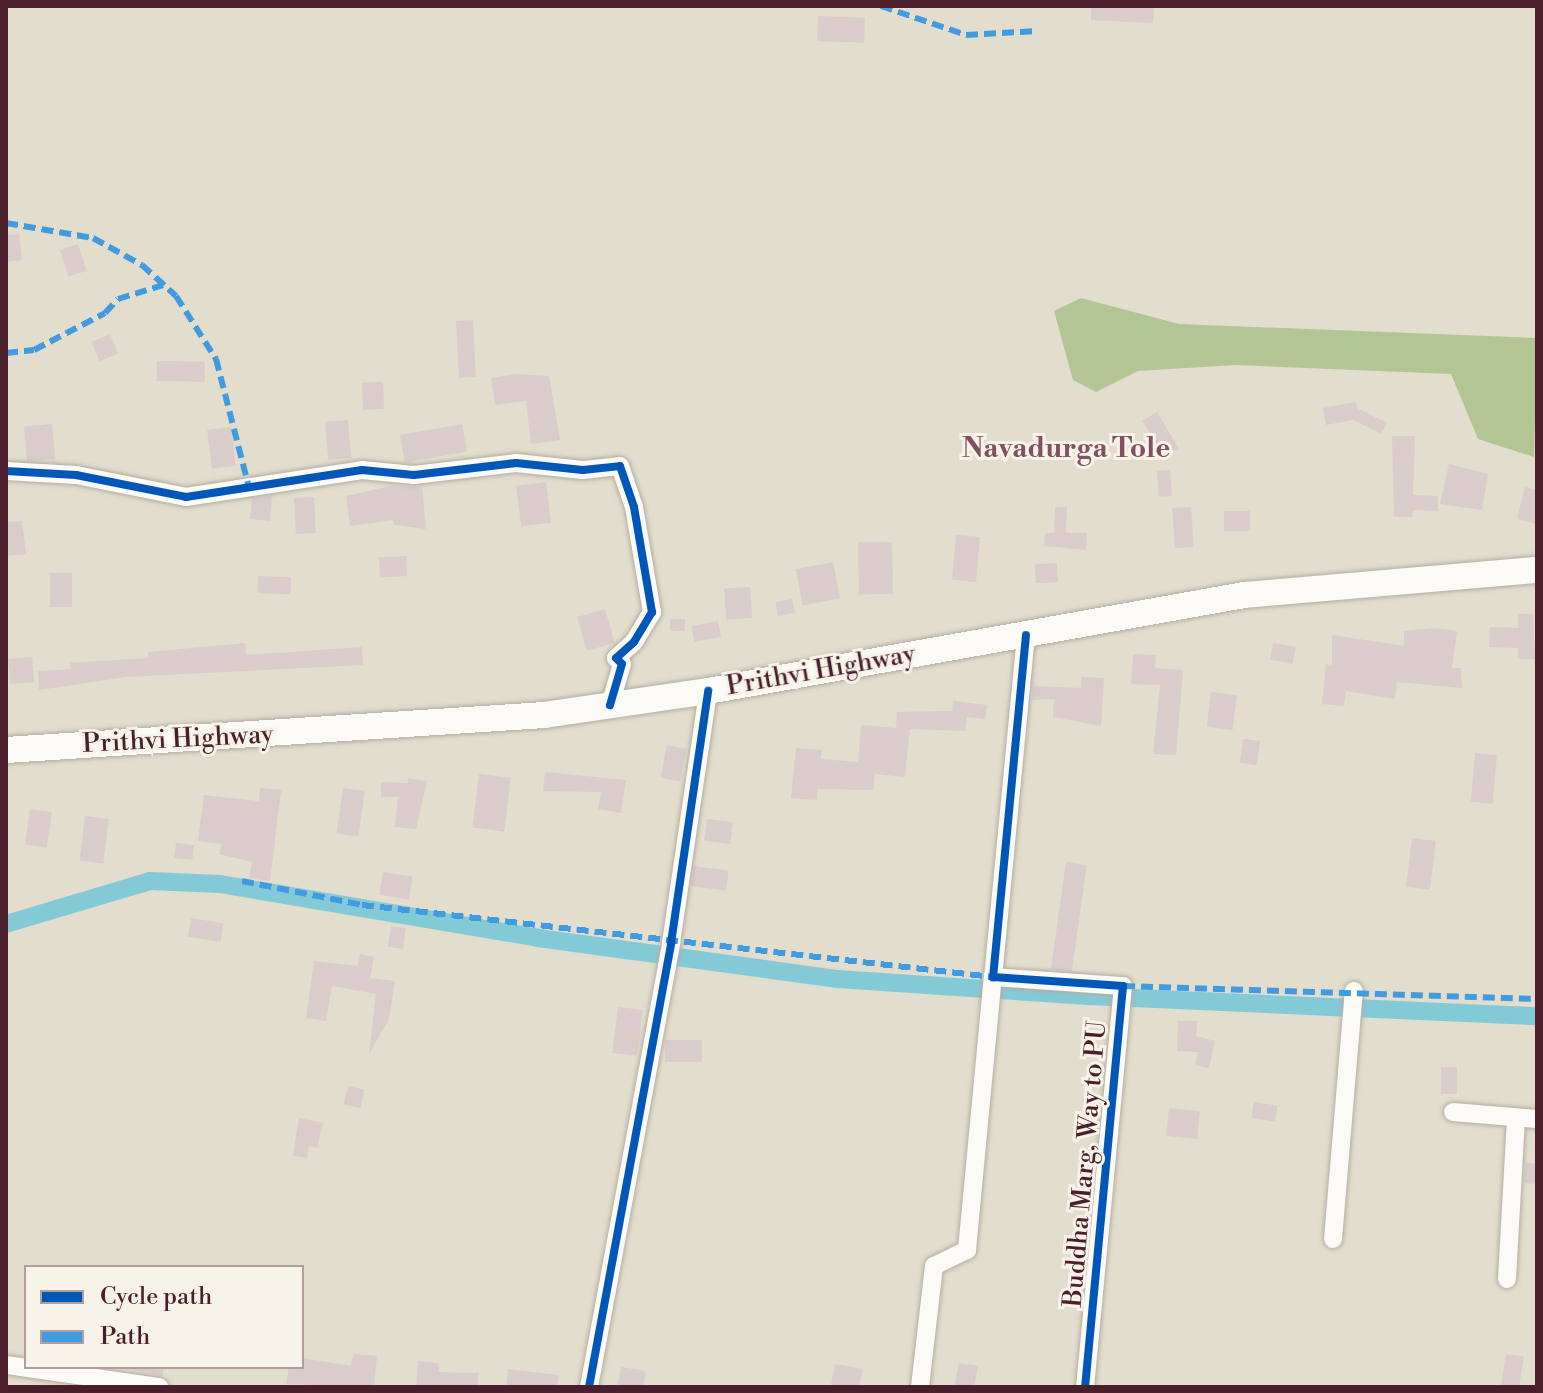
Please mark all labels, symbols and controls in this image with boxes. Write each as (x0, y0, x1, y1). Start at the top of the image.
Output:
district label: Navadurga Tole (962, 432, 1170, 466)
street label: Prithvi Highway (724, 639, 918, 703)
street label: Prithvi Highway (82, 719, 274, 761)
street label: Buddha Marg, Way to PU (1058, 1020, 1114, 1308)
legend (24, 1265, 304, 1369)
text: Cycle path (100, 1282, 212, 1312)
text: Path (100, 1322, 150, 1352)

